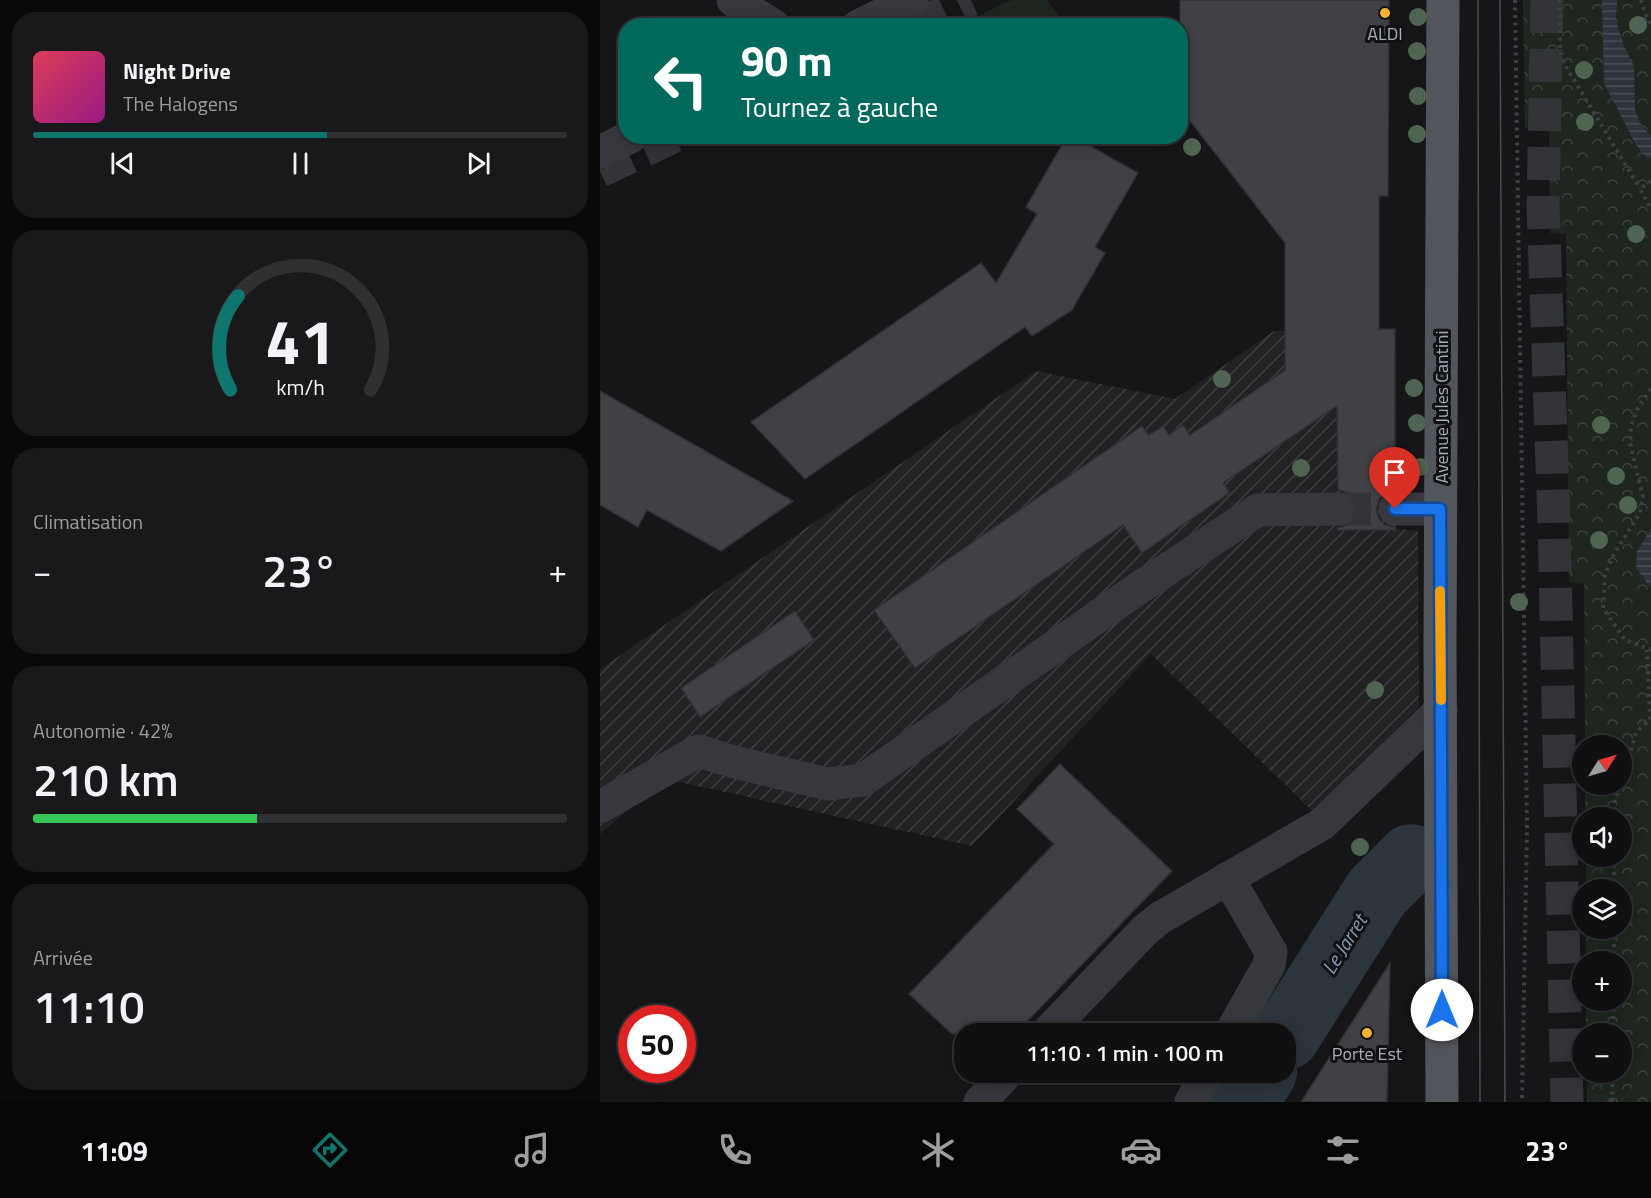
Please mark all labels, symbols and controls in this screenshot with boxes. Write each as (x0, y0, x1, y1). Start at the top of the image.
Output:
marker: ALDI (1378, 6, 1392, 20)
place label: ALDI (1367, 20, 1403, 47)
text: 90 m (741, 28, 833, 92)
icon: left (642, 42, 720, 120)
text: Night Drive (123, 54, 231, 88)
text: Tournez à gauche (741, 86, 938, 127)
text: The Halogens (123, 88, 238, 119)
icon: previous (106, 147, 139, 180)
icon: pause (284, 147, 317, 180)
icon: next (462, 147, 495, 180)
text: 41 (265, 293, 335, 388)
street label: Avenue Jules Cantini (1428, 331, 1455, 483)
text: km/h (276, 371, 324, 403)
pin (1369, 447, 1420, 509)
icon: arrive (1378, 456, 1411, 489)
text: Climatisation (33, 506, 143, 537)
text: 23° (262, 536, 338, 604)
text: − (33, 546, 51, 596)
text: + (549, 546, 567, 596)
text: Autonomie · 42% (33, 715, 172, 746)
north arrow (1572, 735, 1632, 795)
map controls (1572, 735, 1632, 1083)
text: 210 km (33, 745, 179, 813)
button: sound (1572, 807, 1632, 867)
button: layers (1572, 879, 1632, 939)
water label: Le Jarret (1314, 906, 1376, 980)
text: Arrivée (33, 942, 93, 973)
button: + (1572, 951, 1632, 1011)
text: 11:10 (33, 972, 145, 1040)
position arrow (1410, 978, 1474, 1042)
speed limit sign: 50 (618, 1005, 696, 1083)
button: − (1572, 1023, 1632, 1083)
marker: Porte Est (1360, 1026, 1374, 1040)
text: 11:10 · 1 min · 100 m (1026, 1036, 1224, 1070)
place label: Porte Est (1332, 1040, 1403, 1067)
icon: directions (309, 1129, 351, 1171)
icon: music (511, 1129, 553, 1171)
icon: phone (714, 1129, 756, 1171)
icon: climate (917, 1129, 959, 1171)
icon: car (1120, 1129, 1162, 1171)
icon: filters (1322, 1129, 1364, 1171)
text: 11:09 (80, 1130, 148, 1171)
text: 23° (1525, 1130, 1571, 1171)

